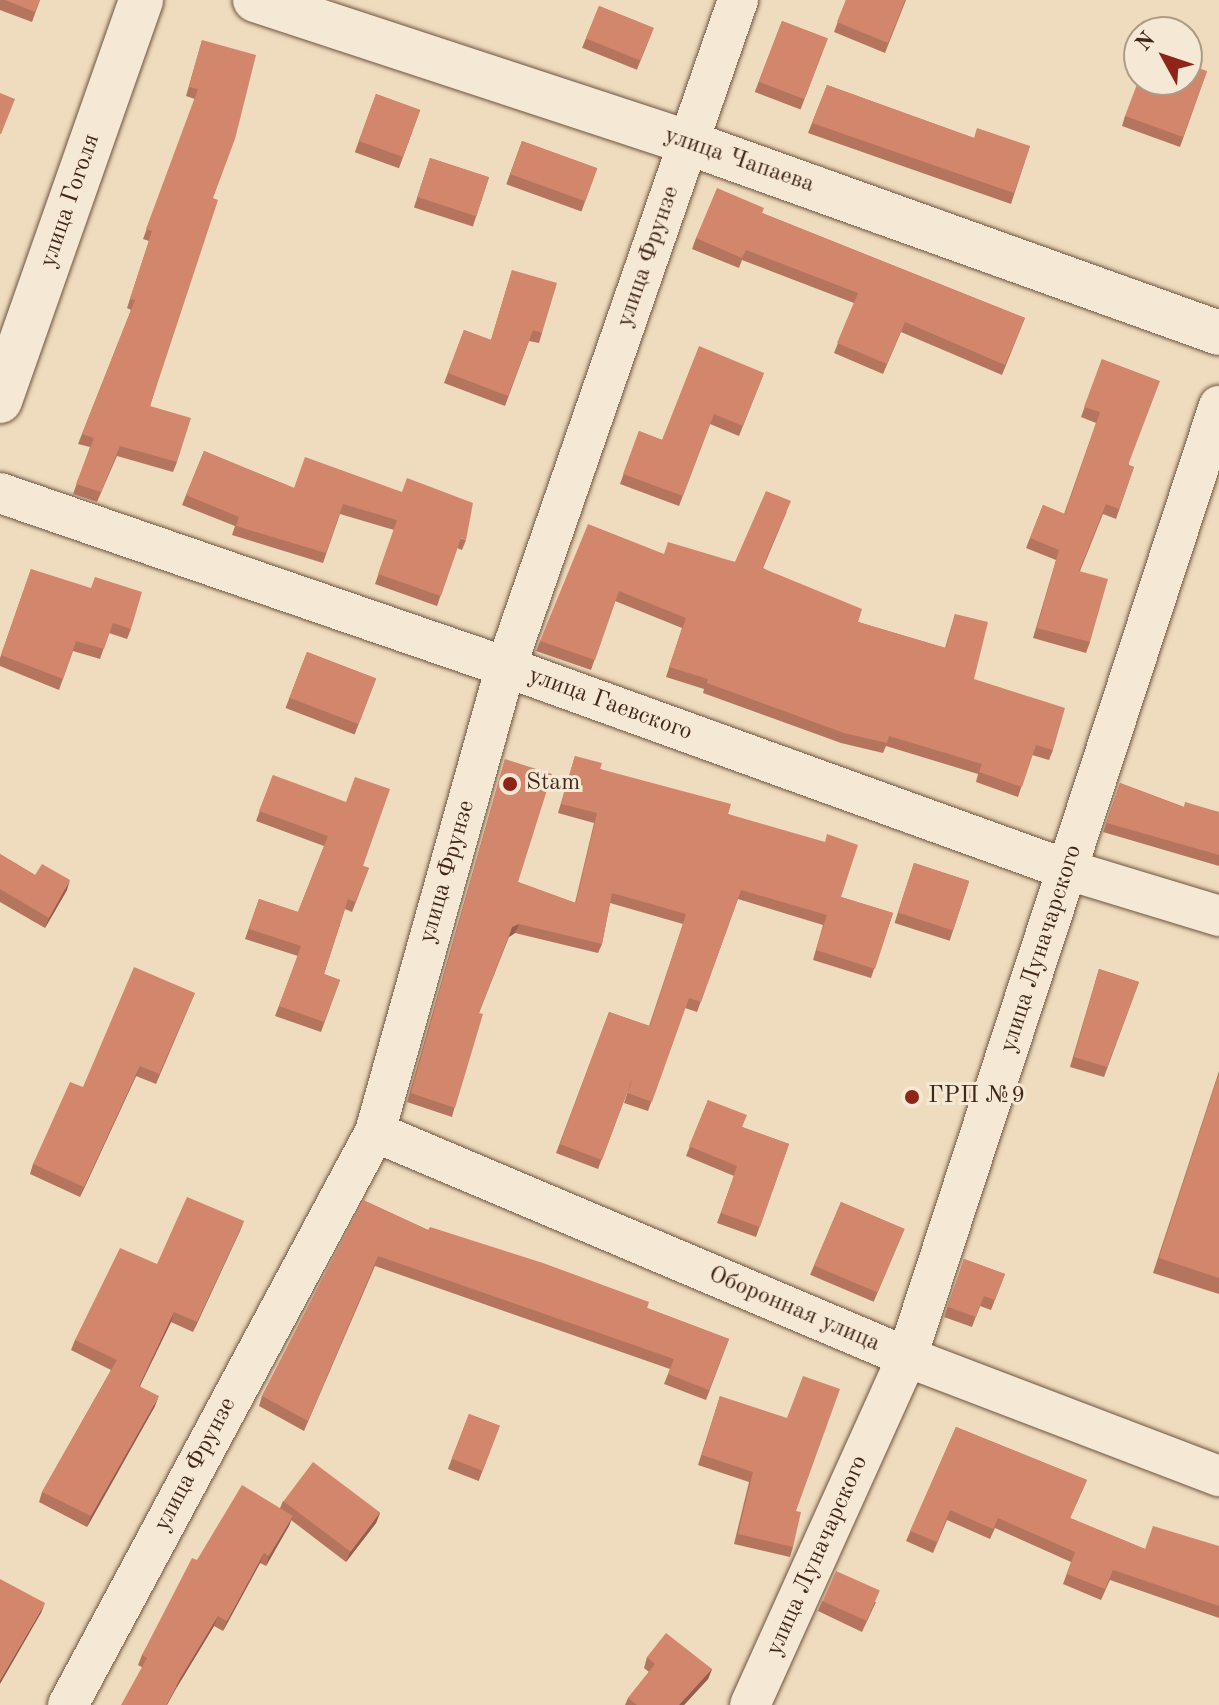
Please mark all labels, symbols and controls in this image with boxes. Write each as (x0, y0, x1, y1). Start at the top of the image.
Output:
north arrow (1123, 16, 1203, 96)
text: N (1132, 28, 1160, 55)
street label: улица Чапаева (660, 122, 818, 200)
street label: улица Гоголя (35, 130, 107, 272)
street label: улица Фрунзе (611, 183, 687, 331)
street label: улица Гаевского (524, 662, 696, 748)
place label: Stam (526, 770, 580, 798)
marker: Stam (501, 775, 519, 793)
street label: улица Фрунзе (414, 797, 482, 947)
street label: улица Луначарского (995, 842, 1089, 1056)
place label: ГРП №9 (928, 1083, 1025, 1111)
marker: ГРП №9 (903, 1088, 921, 1106)
street label: Оборонная улица (704, 1261, 884, 1359)
street label: улица Фрунзе (149, 1393, 243, 1537)
street label: улица Луначарского (761, 1451, 875, 1661)

